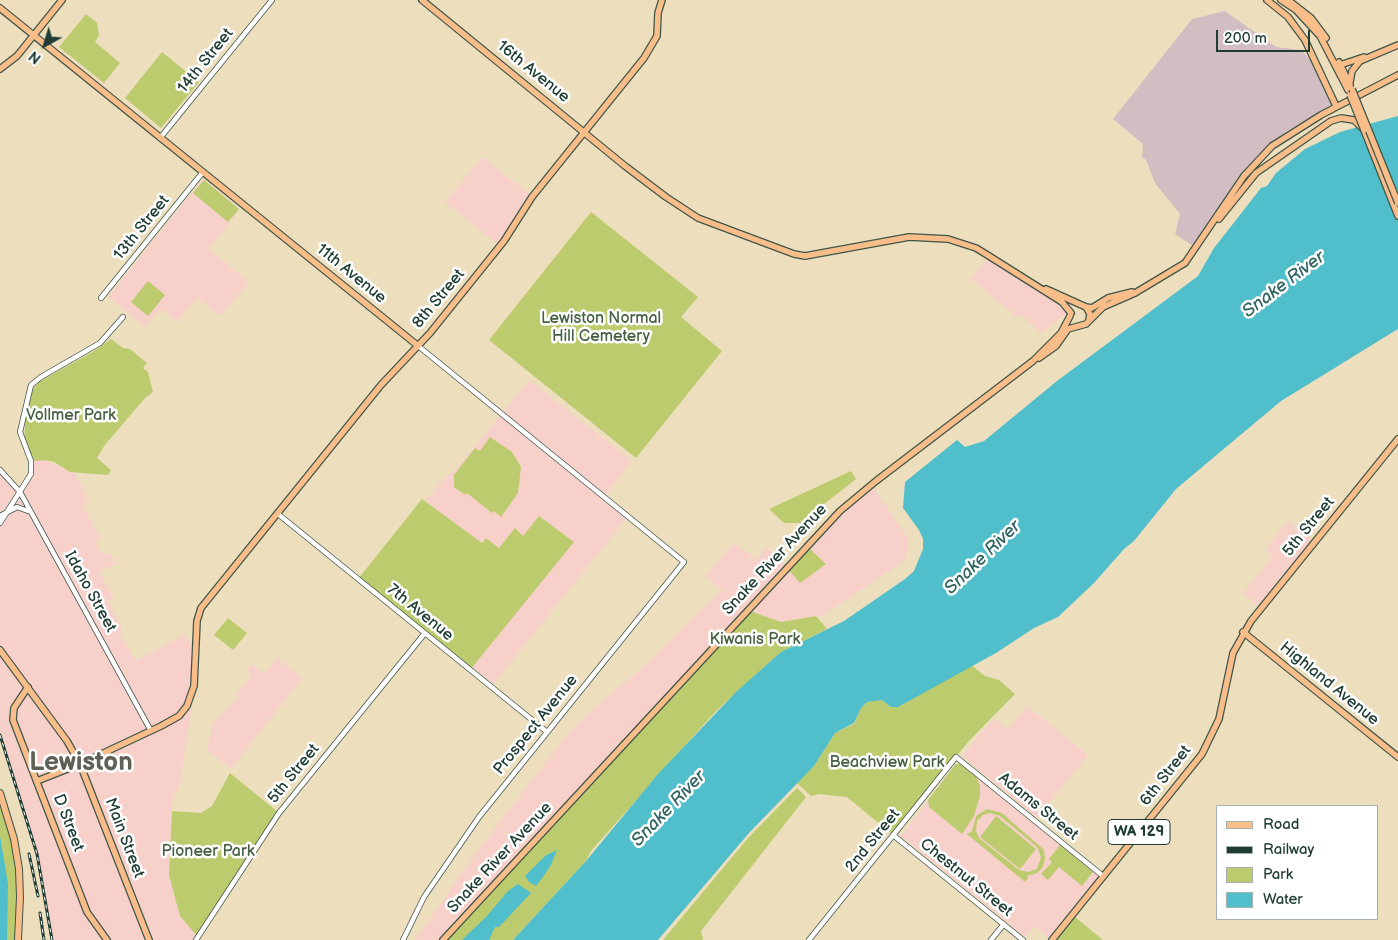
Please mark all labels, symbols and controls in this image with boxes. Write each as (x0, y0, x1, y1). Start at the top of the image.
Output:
north arrow (20, 20, 70, 70)
scale bar (1218, 20, 1312, 52)
street label: 14th Street (174, 25, 238, 97)
text: 200 m (1224, 29, 1267, 48)
street label: 16th Avenue (493, 37, 573, 107)
text: N (26, 47, 45, 67)
street label: 13th Street (110, 192, 174, 264)
street label: 11th Avenue (312, 240, 390, 308)
water label: Snake River (1239, 247, 1329, 323)
street label: 8th Street (409, 266, 469, 332)
park label: Lewiston Normal Hill Cemetery (541, 309, 661, 347)
park label: Vollmer Park (26, 406, 116, 426)
street label: 5th Street (1279, 493, 1339, 561)
street label: Snake River Avenue (719, 501, 831, 619)
water label: Snake River (940, 516, 1026, 600)
street label: Idaho Street (60, 548, 120, 636)
street label: 7th Avenue (383, 580, 457, 646)
park label: Kiwanis Park (710, 630, 800, 650)
street label: Highland Avenue (1275, 638, 1383, 730)
street label: Prospect Avenue (490, 671, 582, 779)
street label: 5th Street (264, 740, 324, 808)
street label: 6th Street (1136, 742, 1196, 810)
district label: Lewiston (29, 747, 133, 779)
park label: Beachview Park (830, 753, 944, 773)
water label: Snake River (627, 766, 711, 852)
street label: Adams Street (994, 769, 1082, 845)
street label: D Street (48, 792, 88, 854)
street label: Main Street (100, 795, 148, 881)
street label: Snake River Avenue (444, 799, 556, 917)
street label: 2nd Street (842, 805, 904, 877)
legend (1216, 805, 1378, 920)
text: Road (1263, 815, 1299, 834)
road number: WA 129 (1108, 820, 1170, 844)
street label: Chestnut Street (916, 835, 1016, 921)
text: Railway (1263, 840, 1314, 859)
park label: Pioneer Park (161, 842, 255, 862)
text: Park (1263, 865, 1293, 884)
text: Water (1263, 890, 1303, 909)

